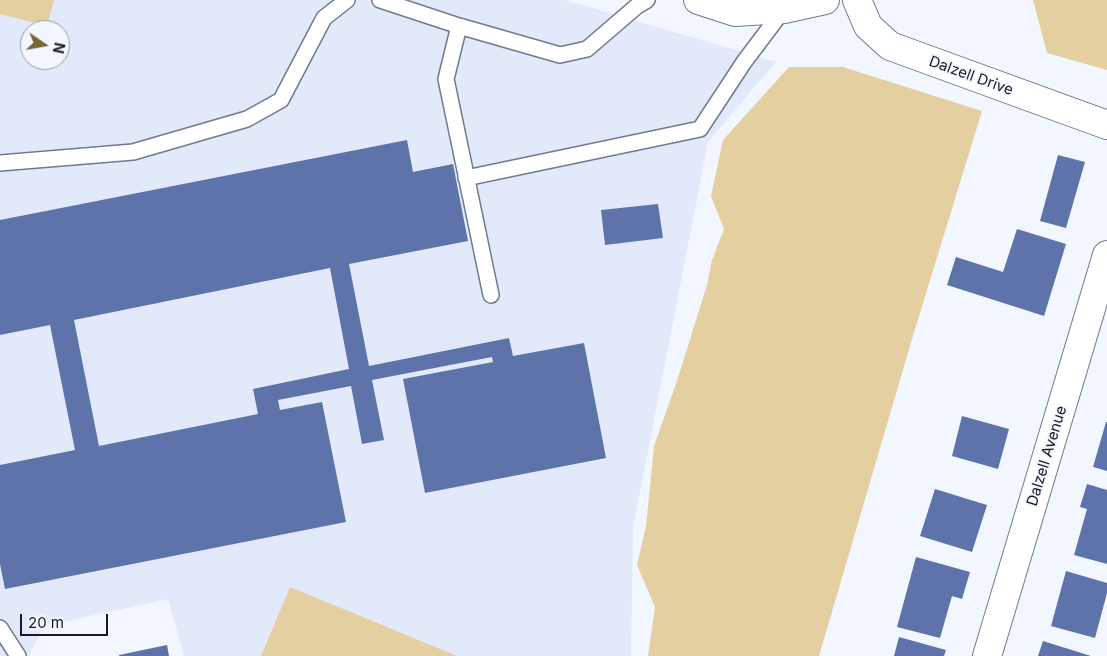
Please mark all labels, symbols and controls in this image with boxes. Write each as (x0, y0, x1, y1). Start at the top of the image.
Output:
north arrow (20, 20, 70, 70)
text: N (50, 41, 69, 55)
street label: Dalzell Drive (926, 52, 1016, 100)
street label: Dalzell Avenue (1023, 404, 1071, 508)
scale bar (22, 604, 110, 636)
text: 20 m (28, 613, 64, 632)

